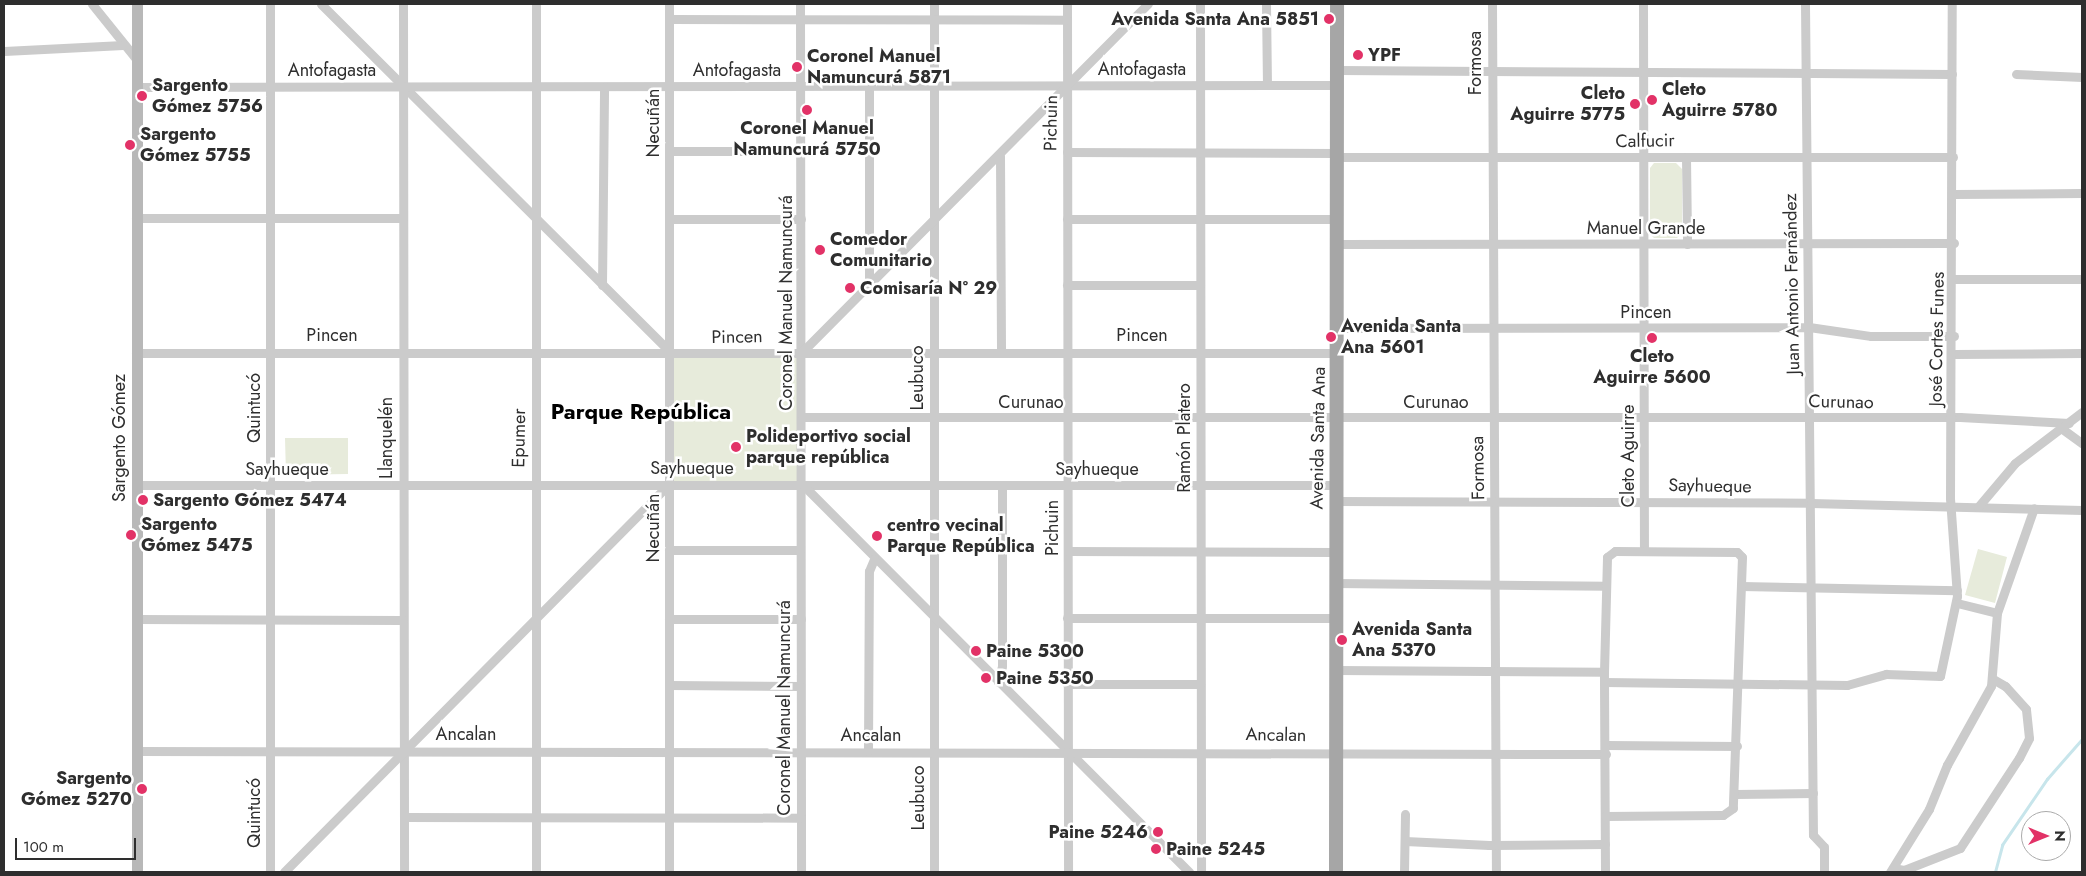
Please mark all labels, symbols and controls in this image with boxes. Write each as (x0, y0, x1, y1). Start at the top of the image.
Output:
place label: Avenida Santa Ana 5851 (1111, 8, 1319, 30)
marker: Avenida Santa Ana 5851 (1323, 13, 1335, 25)
street label: Formosa (1464, 31, 1486, 95)
place label: YPF (1368, 44, 1401, 66)
place label: Coronel Manuel Namuncurá 5871 (807, 46, 951, 88)
marker: YPF (1352, 49, 1364, 61)
street label: Antofagasta (1098, 58, 1186, 80)
street label: Antofagasta (288, 59, 376, 81)
street label: Antofagasta (693, 59, 781, 81)
marker: Coronel Manuel Namuncurá 5871 (791, 61, 803, 73)
place label: Sargento Gómez 5756 (152, 75, 263, 118)
place label: Cleto Aguirre 5780 (1662, 79, 1777, 122)
place label: Cleto Aguirre 5775 (1510, 83, 1625, 126)
street label: Necuñán (642, 89, 664, 157)
marker: Sargento Gómez 5756 (136, 90, 148, 102)
marker: Cleto Aguirre 5780 (1646, 94, 1658, 106)
street label: Pichuin (1040, 95, 1062, 151)
marker: Cleto Aguirre 5775 (1629, 98, 1641, 110)
marker: Coronel Manuel Namuncurá 5750 (801, 104, 813, 116)
place label: Coronel Manuel Namuncurá 5750 (733, 118, 881, 160)
place label: Sargento Gómez 5755 (140, 124, 251, 166)
street label: Calfucir (1615, 130, 1675, 152)
marker: Sargento Gómez 5755 (124, 139, 136, 151)
street label: Juan Antonio Fernández (1780, 193, 1804, 375)
street label: Coronel Manuel Namuncurá (775, 195, 797, 411)
street label: Manuel Grande (1587, 217, 1705, 239)
place label: Comedor Comunitario (830, 229, 932, 272)
marker: Comedor Comunitario (814, 244, 826, 256)
street label: José Cortes Funes (1925, 271, 1949, 407)
place label: Comisaría N° 29 (860, 277, 997, 299)
marker: Comisaría N° 29 (844, 282, 856, 294)
street label: Pincen (1620, 301, 1672, 323)
place label: Avenida Santa Ana 5601 (1341, 316, 1461, 358)
street label: Pincen (306, 324, 358, 346)
street label: Pincen (1116, 324, 1168, 346)
street label: Pincen (711, 326, 763, 348)
marker: Avenida Santa Ana 5601 (1325, 331, 1337, 343)
marker: Cleto Aguirre 5600 (1646, 332, 1658, 344)
street label: Leubuco (906, 346, 928, 410)
place label: Cleto Aguirre 5600 (1593, 346, 1711, 388)
street label: Avenida Santa Ana (1306, 366, 1330, 510)
street label: Quintucó (243, 373, 265, 443)
street label: Sargento Gómez (108, 374, 130, 502)
street label: Ramón Platero (1173, 383, 1195, 493)
street label: Curunao (998, 391, 1064, 413)
street label: Curunao (1403, 391, 1469, 413)
street label: Curunao (1808, 391, 1874, 413)
street label: Llanquelén (375, 397, 397, 479)
district label: Parque República (551, 399, 731, 425)
street label: Cleto Aguirre (1617, 405, 1639, 507)
street label: Epumer (508, 408, 530, 468)
place label: Polideportivo social parque república (746, 426, 911, 468)
street label: Formosa (1467, 436, 1489, 500)
marker: Polideportivo social parque república (730, 441, 742, 453)
street label: Sayhueque (650, 457, 734, 479)
street label: Sayhueque (245, 458, 329, 480)
street label: Sayhueque (1055, 458, 1139, 480)
street label: Sayhueque (1668, 474, 1752, 498)
place label: Sargento Gómez 5474 (153, 489, 347, 511)
marker: Sargento Gómez 5474 (137, 494, 149, 506)
street label: Necuñán (642, 494, 664, 562)
street label: Pichuin (1041, 500, 1063, 556)
place label: Sargento Gómez 5475 (141, 514, 253, 556)
place label: centro vecinal Parque República (887, 515, 1035, 558)
marker: Sargento Gómez 5475 (125, 529, 137, 541)
marker: centro vecinal Parque República (871, 530, 883, 542)
street label: Coronel Manuel Namuncurá (773, 600, 795, 816)
place label: Avenida Santa Ana 5370 (1352, 619, 1472, 662)
marker: Avenida Santa Ana 5370 (1336, 634, 1348, 646)
place label: Paine 5300 (986, 640, 1084, 662)
marker: Paine 5300 (970, 645, 982, 657)
place label: Paine 5350 (996, 667, 1094, 689)
marker: Paine 5350 (980, 672, 992, 684)
street label: Ancalan (436, 723, 496, 745)
street label: Ancalan (841, 724, 901, 746)
street label: Ancalan (1245, 724, 1307, 746)
street label: Leubuco (907, 766, 929, 830)
place label: Sargento Gómez 5270 (21, 768, 132, 811)
street label: Quintucó (243, 778, 265, 848)
marker: Sargento Gómez 5270 (136, 783, 148, 795)
north arrow (2021, 811, 2071, 861)
place label: Paine 5246 (1049, 821, 1148, 843)
marker: Paine 5246 (1152, 826, 1164, 838)
scale bar (18, 828, 139, 860)
text: N (2050, 830, 2070, 842)
text: 100 m (23, 836, 64, 858)
place label: Paine 5245 (1166, 838, 1265, 860)
marker: Paine 5245 (1150, 843, 1162, 855)

